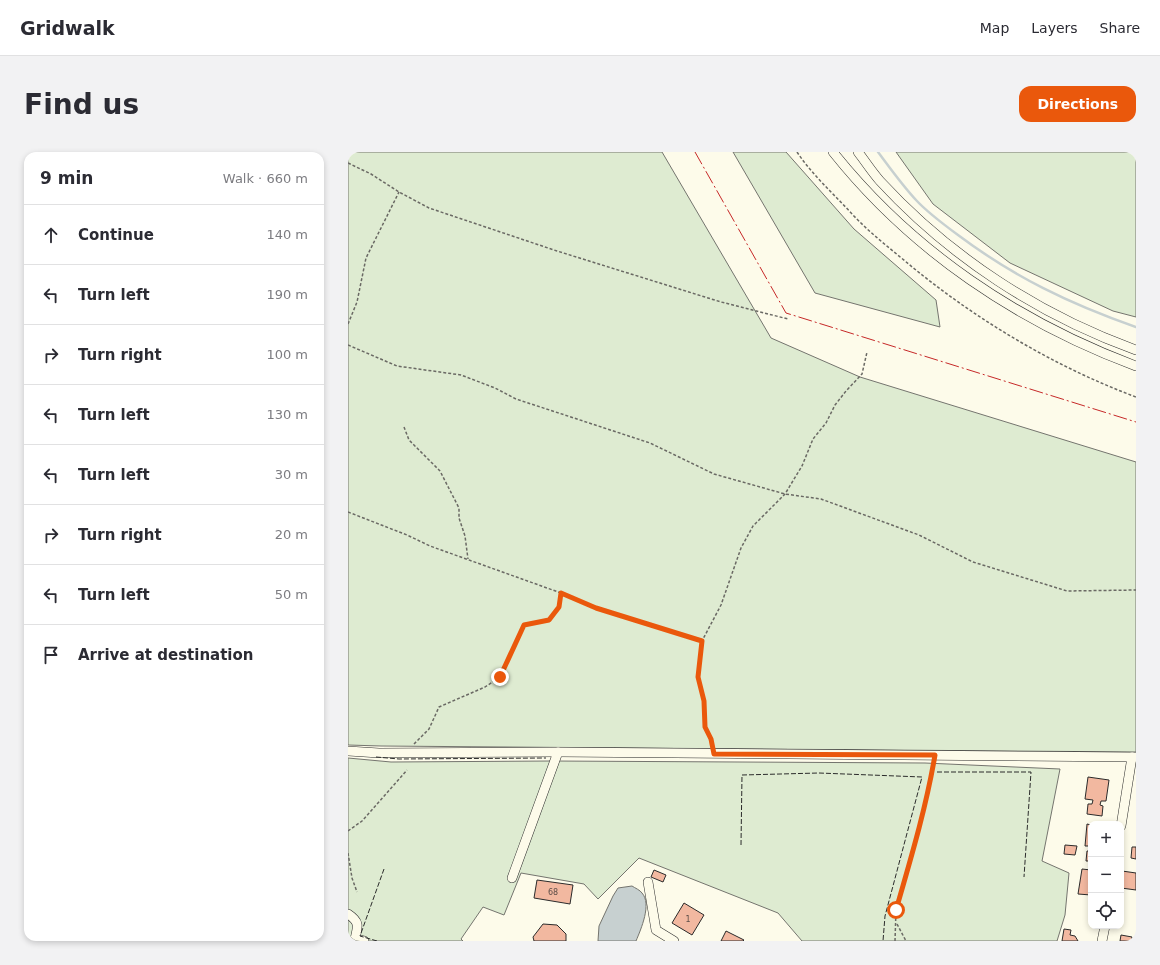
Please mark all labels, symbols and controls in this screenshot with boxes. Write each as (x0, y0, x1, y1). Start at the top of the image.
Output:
text: Gridwalk (20, 17, 115, 39)
text: Map (980, 20, 1009, 36)
text: Layers (1031, 20, 1078, 36)
text: Share (1100, 20, 1140, 36)
button: Directions (1019, 86, 1136, 122)
text: Find us (24, 88, 139, 121)
text: 9 min (40, 168, 93, 188)
text: Walk · 660 m (223, 171, 308, 186)
icon: ahead (40, 224, 62, 246)
text: Continue (78, 226, 154, 244)
text: 140 m (266, 227, 308, 242)
icon: left (40, 284, 62, 306)
text: Turn left (78, 286, 150, 304)
text: 190 m (266, 287, 308, 302)
icon: right (40, 344, 62, 366)
text: Turn right (78, 346, 162, 364)
text: 100 m (266, 347, 308, 362)
icon: left (40, 404, 62, 426)
text: Turn left (78, 406, 150, 424)
text: 130 m (266, 407, 308, 422)
icon: left (40, 464, 62, 486)
text: Turn left (78, 466, 150, 484)
text: 30 m (275, 467, 308, 482)
icon: right (40, 524, 62, 546)
text: Turn right (78, 526, 162, 544)
text: 20 m (275, 527, 308, 542)
icon: left (40, 584, 62, 606)
text: Turn left (78, 586, 150, 604)
text: 50 m (275, 587, 308, 602)
icon: arrive (40, 644, 62, 666)
text: Arrive at destination (78, 646, 253, 664)
route end (491, 668, 509, 686)
map controls (1088, 821, 1124, 929)
button: + (1088, 821, 1124, 857)
button: − (1088, 857, 1124, 893)
house number: 68 (548, 888, 558, 897)
button: locate (1088, 893, 1124, 929)
route start (887, 901, 905, 919)
house number: 1 (685, 915, 691, 924)

